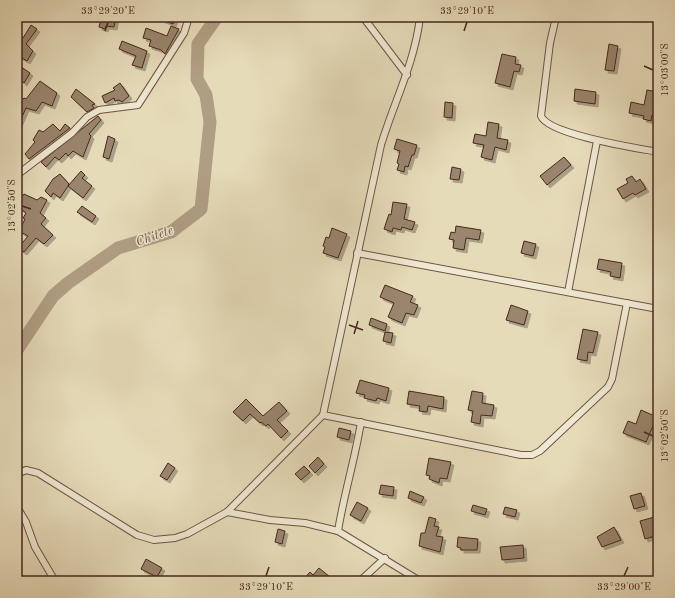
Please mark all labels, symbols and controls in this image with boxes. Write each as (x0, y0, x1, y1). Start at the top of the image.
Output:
text: 33°29'20"E (81, 6, 135, 16)
text: 33°29'10"E (440, 6, 494, 16)
text: 13°03'00"S (660, 43, 670, 97)
text: 13°02'50"S (7, 179, 17, 233)
water label: Chitete (134, 224, 175, 249)
text: 13°02'50"S (660, 409, 670, 463)
text: 33°29'10"E (239, 582, 293, 592)
text: 33°29'00"E (597, 582, 651, 592)

